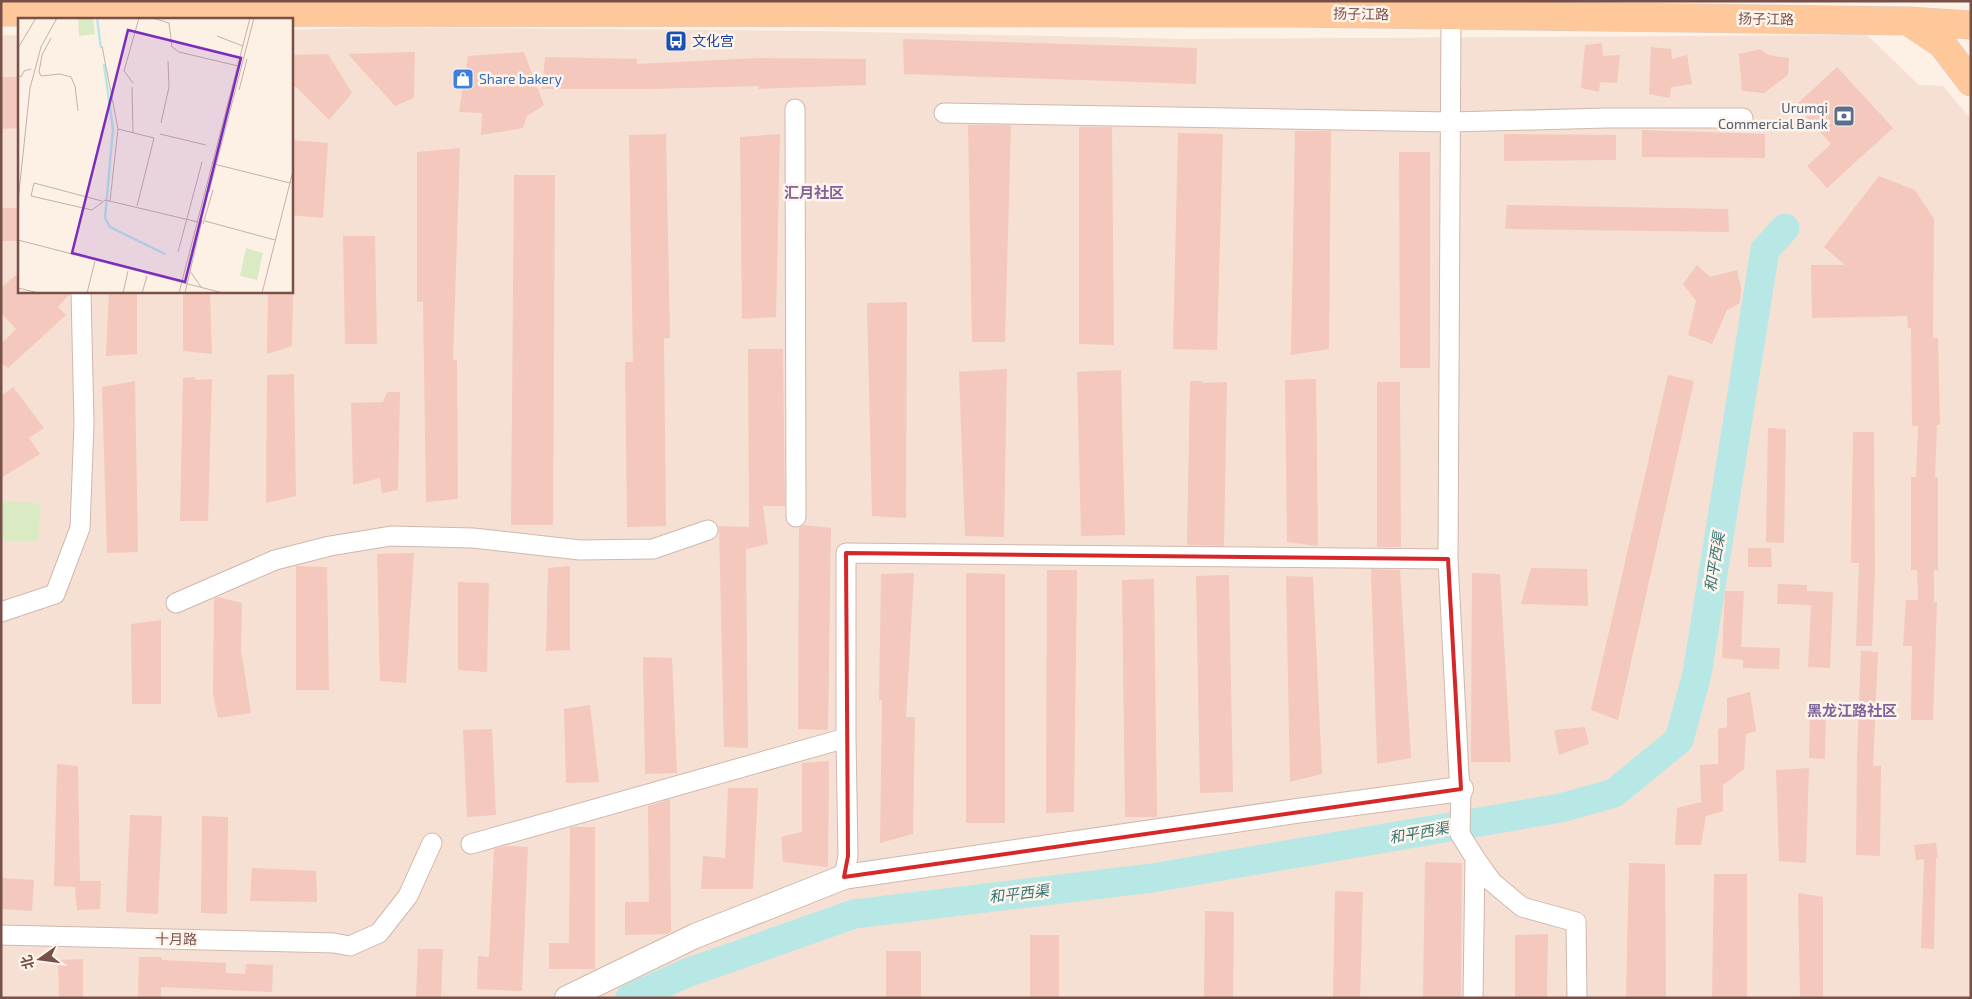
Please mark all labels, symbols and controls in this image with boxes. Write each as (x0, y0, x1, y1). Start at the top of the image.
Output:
street label: 扬子江路 (1333, 5, 1389, 22)
street label: 扬子江路 (1738, 10, 1794, 27)
inset map (18, 18, 292, 292)
bus stop icon: 文化宫 (664, 29, 688, 53)
place label: 文化宫 (692, 32, 734, 49)
shop icon: Share bakery (451, 67, 475, 91)
place label: Share bakery (479, 70, 562, 87)
place label: Urumqi Commercial Bank (1718, 99, 1828, 132)
bank icon: Urumqi Commercial Bank (1832, 104, 1856, 128)
district label: 汇月社区 (784, 183, 844, 201)
water label: 和平西渠 (1700, 529, 1728, 593)
district label: 黑龙江路社区 (1807, 701, 1897, 719)
water label: 和平西渠 (1388, 818, 1452, 846)
water label: 和平西渠 (988, 880, 1052, 906)
street label: 十月路 (155, 930, 197, 947)
north arrow (15, 934, 65, 984)
text: 北 (17, 953, 37, 971)

